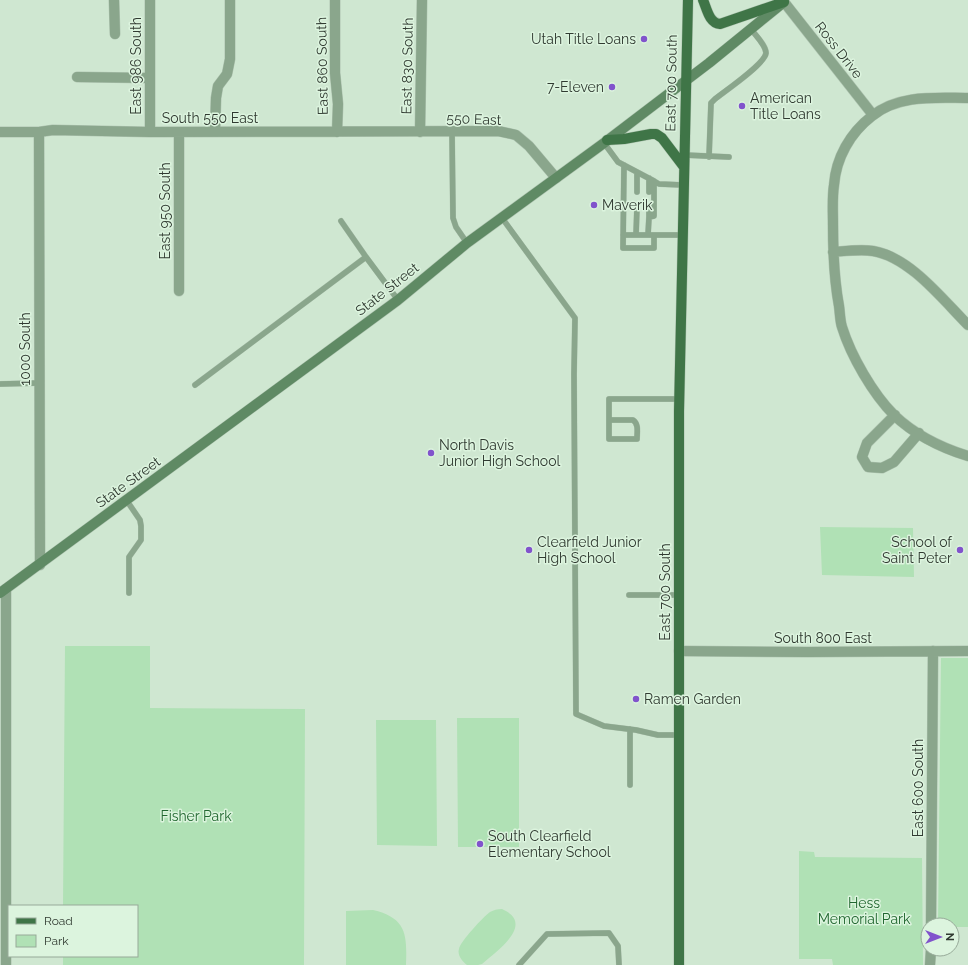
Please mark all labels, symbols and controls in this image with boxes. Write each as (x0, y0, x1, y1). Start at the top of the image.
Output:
street label: East 986 South (128, 17, 144, 115)
street label: East 860 South (313, 17, 331, 115)
street label: East 830 South (398, 17, 416, 115)
street label: Ross Drive (812, 18, 866, 82)
place label: Utah Title Loans (531, 31, 636, 47)
marker: Utah Title Loans (639, 34, 649, 44)
street label: East 700 South (662, 34, 680, 132)
place label: 7-Eleven (547, 79, 604, 95)
marker: 7-Eleven (607, 82, 617, 92)
place label: American Title Loans (750, 90, 821, 122)
marker: American Title Loans (737, 101, 747, 111)
street label: South 550 East (162, 110, 259, 126)
street label: 550 East (446, 110, 502, 128)
street label: East 950 South (157, 162, 173, 260)
place label: Maverik (602, 197, 653, 213)
marker: Maverik (589, 200, 599, 210)
street label: State Street (352, 259, 422, 319)
street label: 1000 South (17, 312, 33, 386)
place label: North Davis Junior High School (439, 437, 560, 469)
marker: North Davis Junior High School (426, 448, 436, 458)
street label: State Street (93, 453, 164, 511)
place label: Clearfield Junior High School (537, 534, 642, 566)
place label: School of Saint Peter (882, 534, 953, 566)
street label: East 700 South (657, 543, 673, 641)
marker: Clearfield Junior High School (524, 545, 534, 555)
marker: School of Saint Peter (955, 545, 965, 555)
street label: South 800 East (774, 630, 872, 646)
place label: Ramen Garden (644, 691, 741, 707)
marker: Ramen Garden (631, 694, 641, 704)
street label: East 600 South (910, 739, 926, 837)
park label: Fisher Park (160, 808, 232, 824)
place label: South Clearfield Elementary School (488, 828, 611, 860)
marker: South Clearfield Elementary School (475, 839, 485, 849)
park label: Hess Memorial Park (818, 895, 911, 927)
legend (8, 905, 138, 957)
text: Road (44, 914, 73, 928)
north arrow (920, 917, 960, 957)
text: N (943, 933, 956, 941)
text: Park (44, 934, 69, 948)

